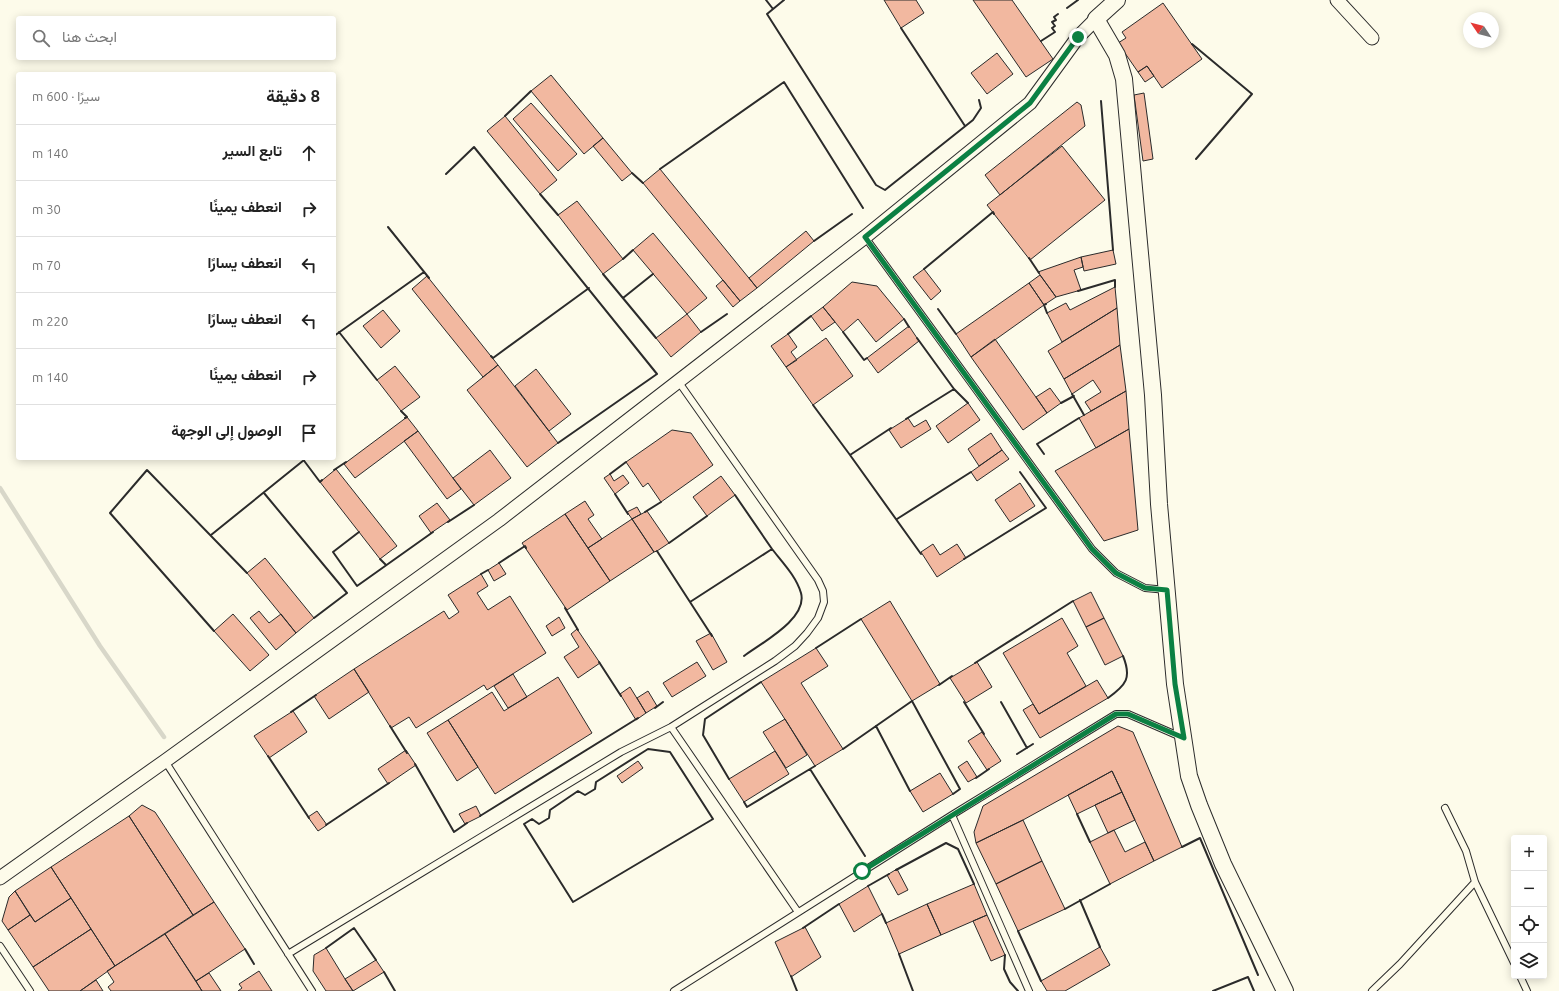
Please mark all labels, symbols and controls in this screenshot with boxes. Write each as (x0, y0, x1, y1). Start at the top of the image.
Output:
north arrow (1463, 12, 1499, 48)
search box (16, 16, 336, 60)
icon: search (30, 27, 52, 49)
text: ابحث هنا (62, 28, 117, 45)
route end (1069, 28, 1087, 46)
text: 8 دقيقة (266, 86, 320, 105)
text: سيرًا · 600 m (32, 89, 100, 103)
text: تابع السير (223, 142, 282, 159)
icon: ahead (298, 142, 320, 164)
text: 140 m (32, 146, 68, 160)
text: انعطف يمينًا (209, 198, 282, 215)
icon: right (298, 198, 320, 220)
text: 30 m (32, 202, 61, 216)
text: انعطف يسارًا (207, 254, 282, 271)
icon: left (298, 254, 320, 276)
text: 70 m (32, 258, 61, 272)
text: انعطف يسارًا (207, 310, 282, 327)
icon: left (298, 310, 320, 332)
text: 220 m (32, 314, 68, 328)
text: انعطف يمينًا (209, 366, 282, 383)
icon: right (298, 366, 320, 388)
text: 140 m (32, 370, 68, 384)
text: الوصول إلى الوجهة (171, 422, 282, 439)
icon: arrive (298, 422, 320, 444)
map controls (1511, 835, 1547, 979)
button: + (1511, 835, 1547, 871)
route start (853, 862, 871, 880)
button: − (1511, 871, 1547, 907)
button: locate (1511, 907, 1547, 943)
button: layers (1511, 943, 1547, 979)

